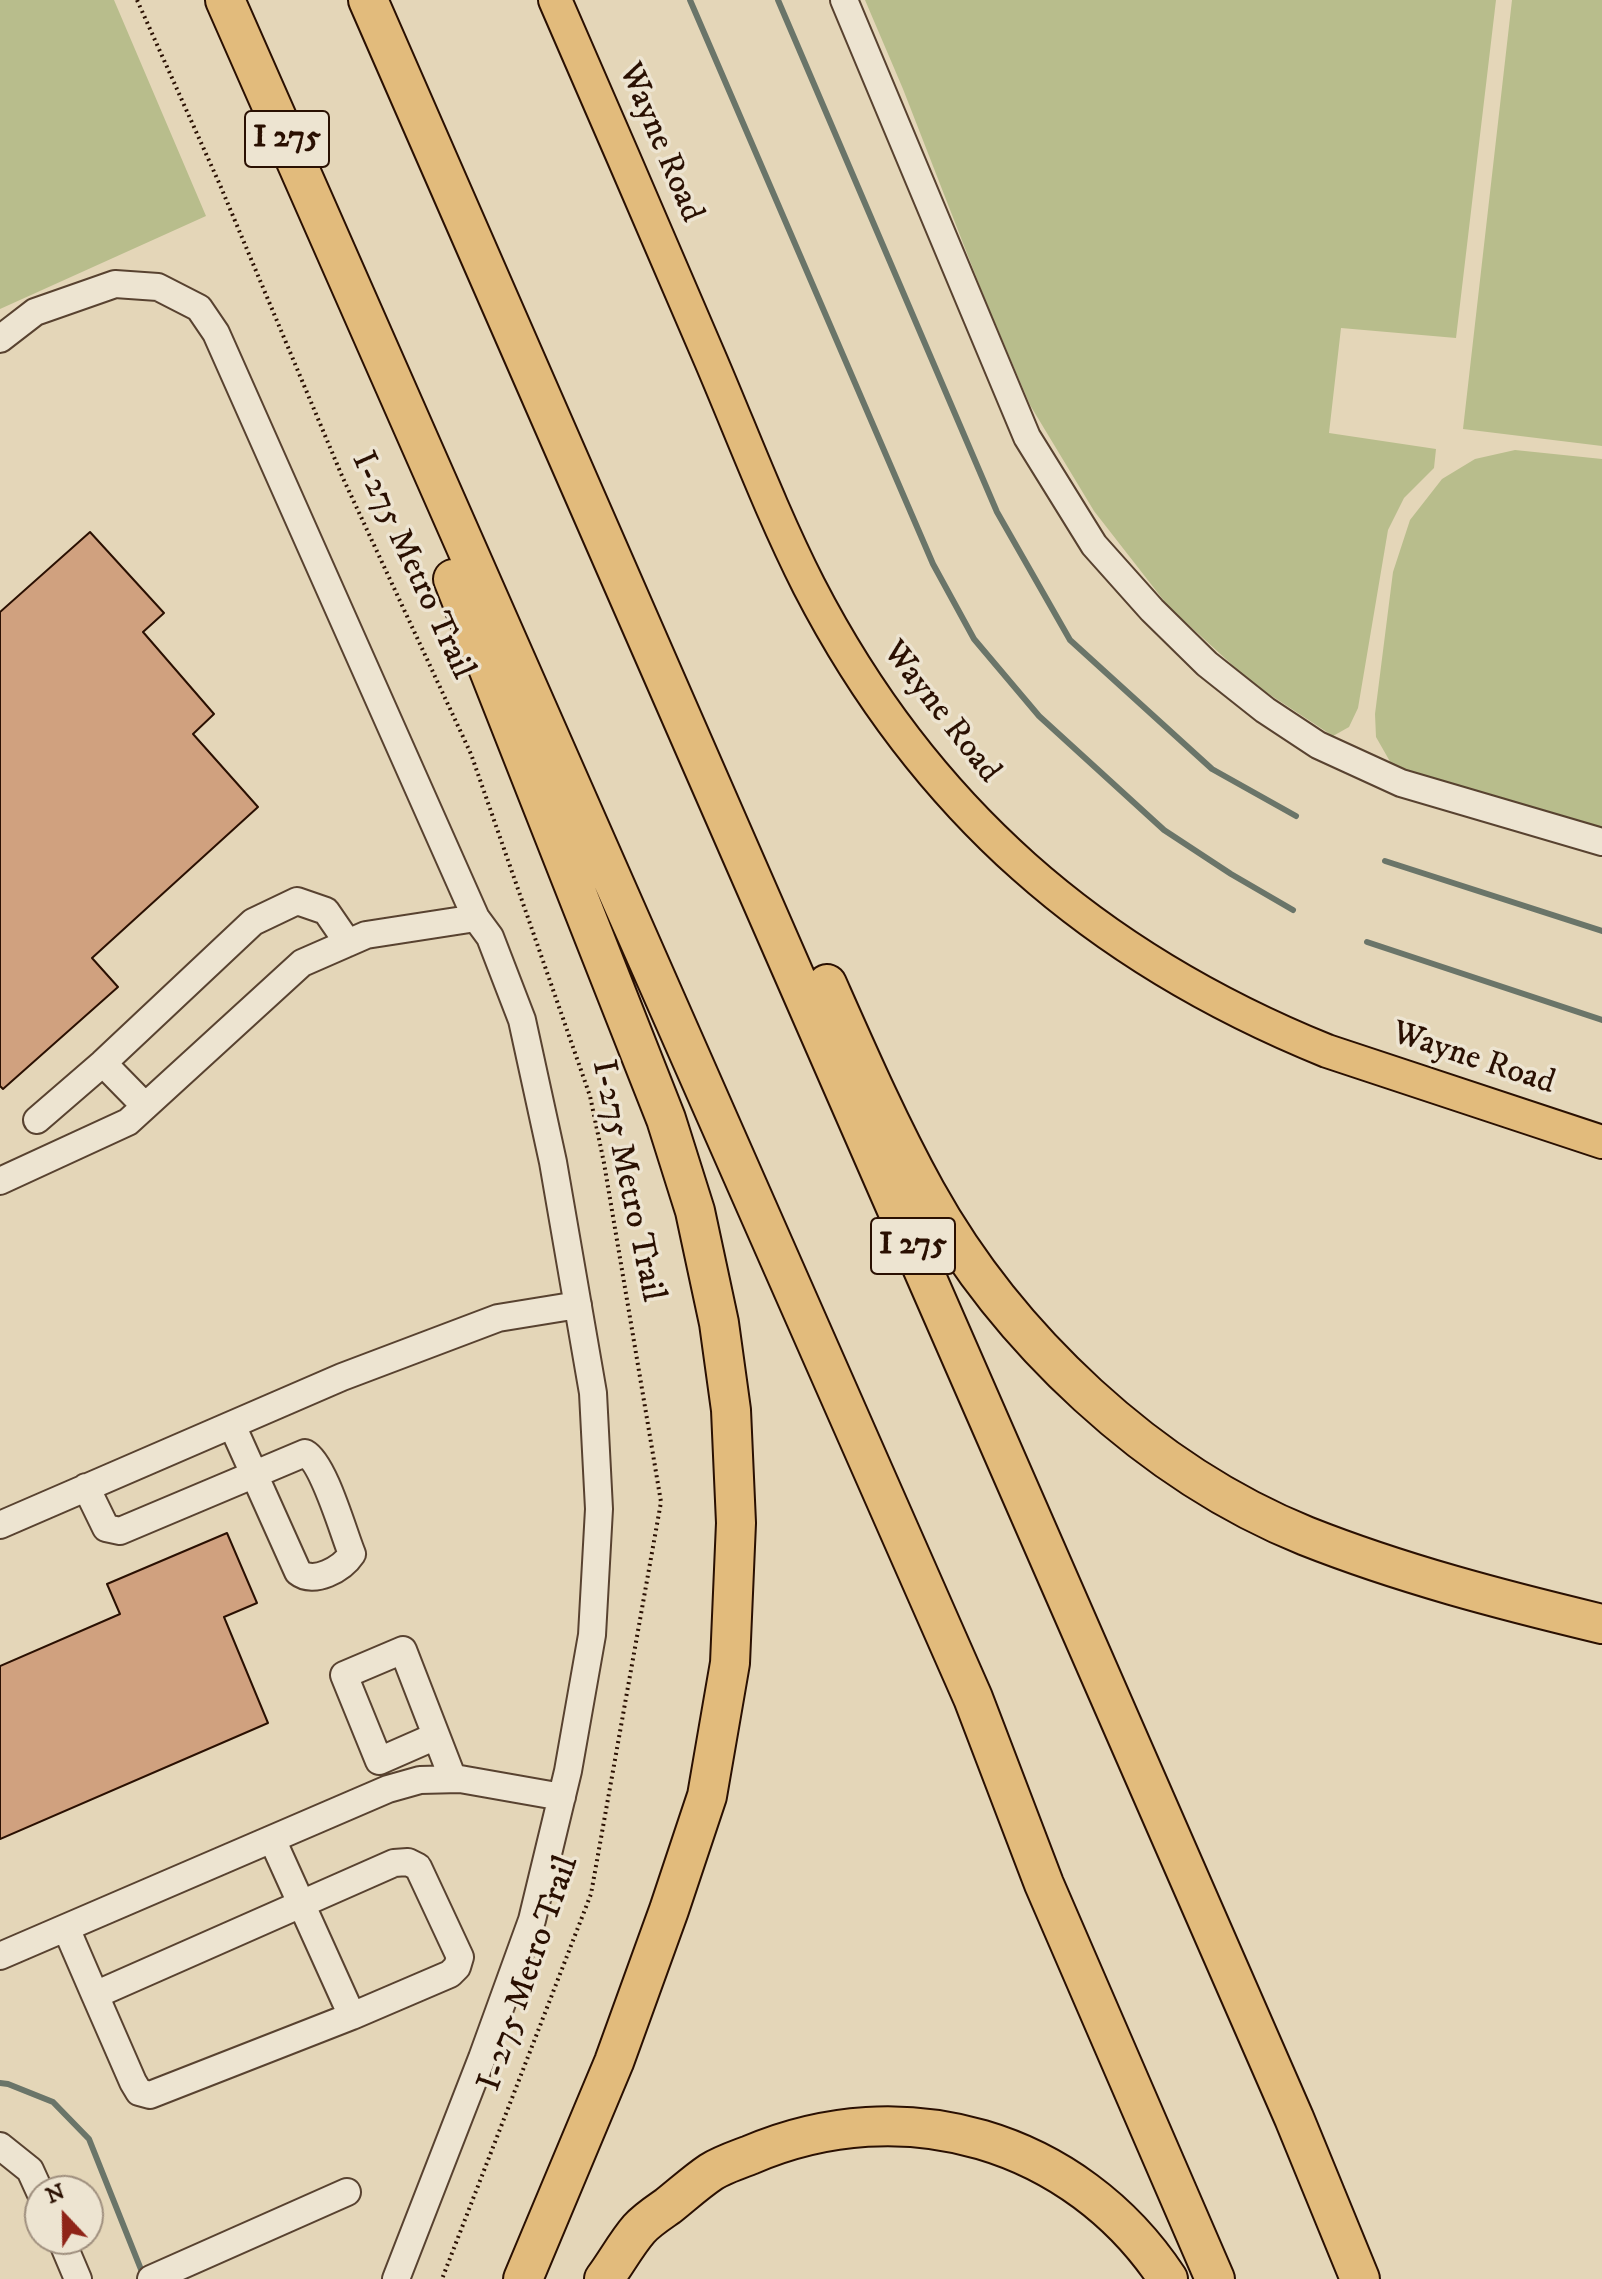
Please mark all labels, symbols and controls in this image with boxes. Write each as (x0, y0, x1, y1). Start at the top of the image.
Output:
street label: Wayne Road (607, 57, 711, 229)
road number: I 275 (245, 111, 329, 167)
street label: I-275 Metro Trail (341, 446, 481, 686)
street label: Wayne Road (872, 634, 1008, 792)
street label: Wayne Road (1386, 1014, 1560, 1106)
street label: I-275 Metro Trail (580, 1056, 672, 1306)
road number: I 275 (871, 1218, 955, 1274)
street label: I-275 Metro Trail (471, 1851, 589, 2097)
north arrow (24, 2175, 104, 2255)
text: N (42, 2178, 69, 2210)

